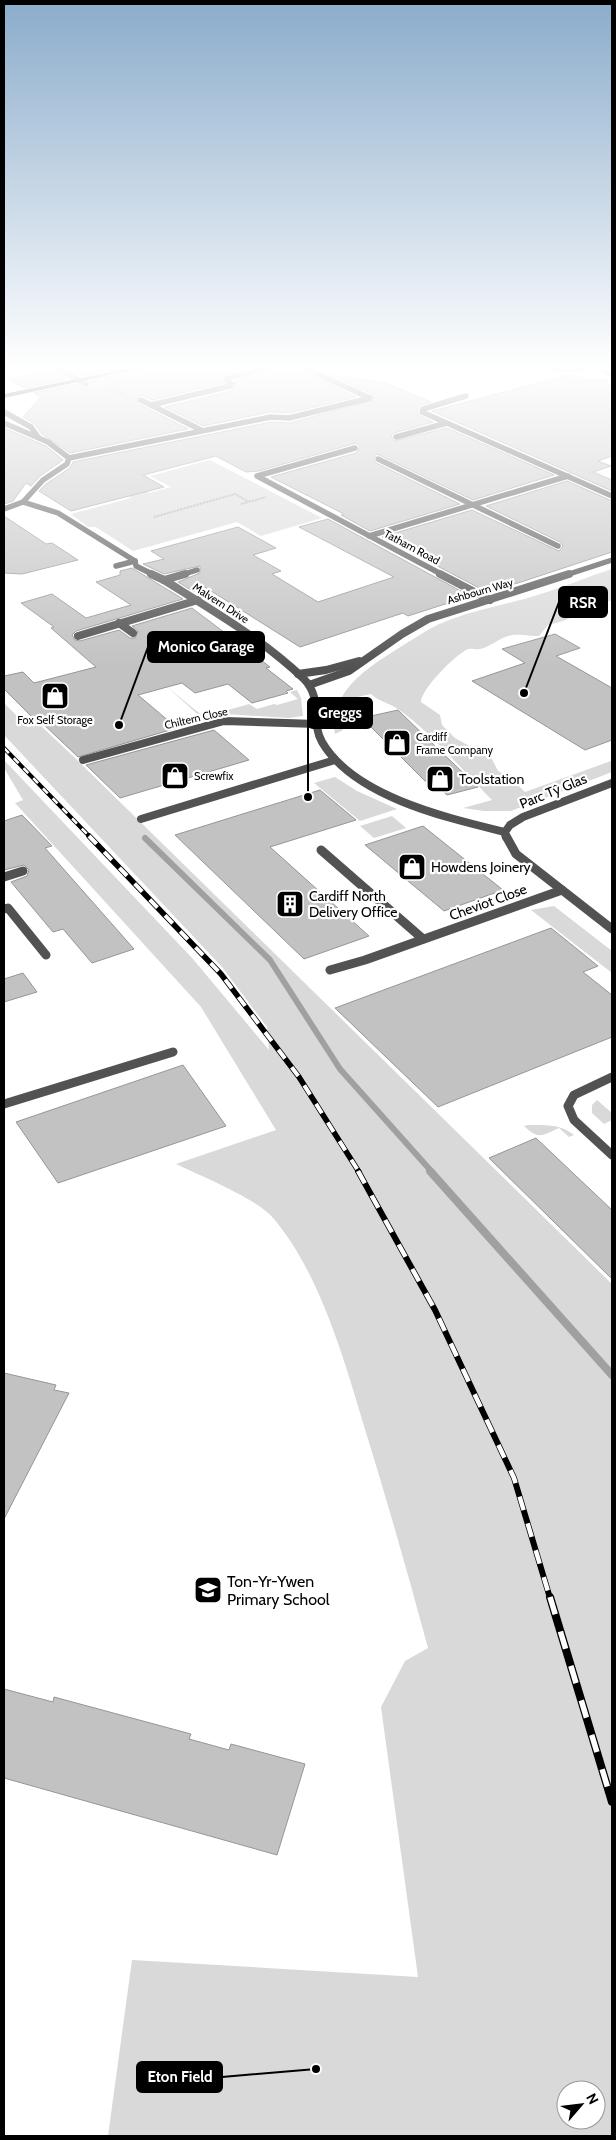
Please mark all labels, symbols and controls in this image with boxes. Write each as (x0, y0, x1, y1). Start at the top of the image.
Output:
street label: Tatham Road (382, 526, 442, 568)
street label: Ashbourn Way (445, 575, 515, 607)
street label: Malvern Drive (190, 580, 252, 627)
callout: RSR (559, 587, 607, 617)
text: RSR (569, 594, 597, 612)
callout: Monico Garage (148, 632, 264, 662)
text: Monico Garage (158, 638, 254, 656)
shop icon: Fox Self Storage (40, 681, 70, 711)
callout: Greggs (308, 698, 372, 728)
street label: Chiltern Close (163, 704, 229, 732)
text: Greggs (318, 704, 362, 722)
place label: Fox Self Storage (17, 713, 93, 727)
shop icon: Cardiff Frame Company (382, 728, 412, 758)
place label: Cardiff Frame Company (416, 730, 493, 757)
shop icon: Screwfix (160, 761, 190, 791)
shop icon: Toolstation (425, 764, 455, 794)
place label: Screwfix (194, 769, 234, 783)
street label: Parc Tŷ Glas (517, 769, 590, 813)
place label: Toolstation (459, 770, 525, 788)
shop icon: Howdens Joinery (397, 852, 427, 882)
place label: Howdens Joinery (431, 858, 531, 876)
street label: Cheviot Close (447, 880, 529, 924)
place label: Cardiff North Delivery Office (309, 887, 397, 921)
building icon: Cardiff North Delivery Office (275, 889, 305, 919)
place label: Ton-Yr-Ywen Primary School (227, 1572, 330, 1609)
school or university icon: Ton-Yr-Ywen Primary School (193, 1575, 223, 1605)
callout: Eton Field (137, 2062, 222, 2092)
text: Eton Field (147, 2068, 213, 2086)
north arrow (556, 2080, 606, 2130)
text: N (582, 2090, 603, 2107)

